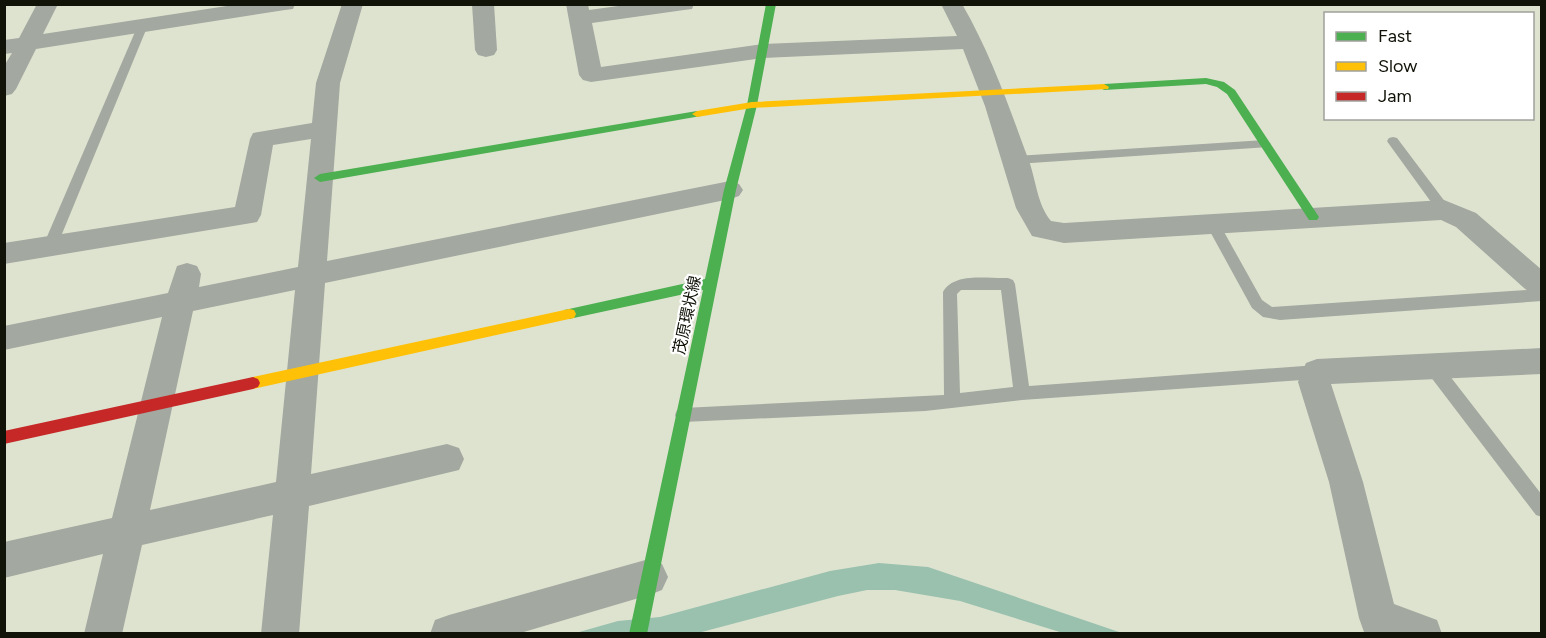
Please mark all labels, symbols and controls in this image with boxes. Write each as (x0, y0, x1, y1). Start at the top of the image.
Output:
legend (1324, 12, 1534, 120)
text: Fast (1378, 25, 1412, 47)
text: Slow (1378, 55, 1417, 77)
text: Jam (1378, 85, 1412, 107)
street label: 茂原環状線 (669, 274, 705, 356)

